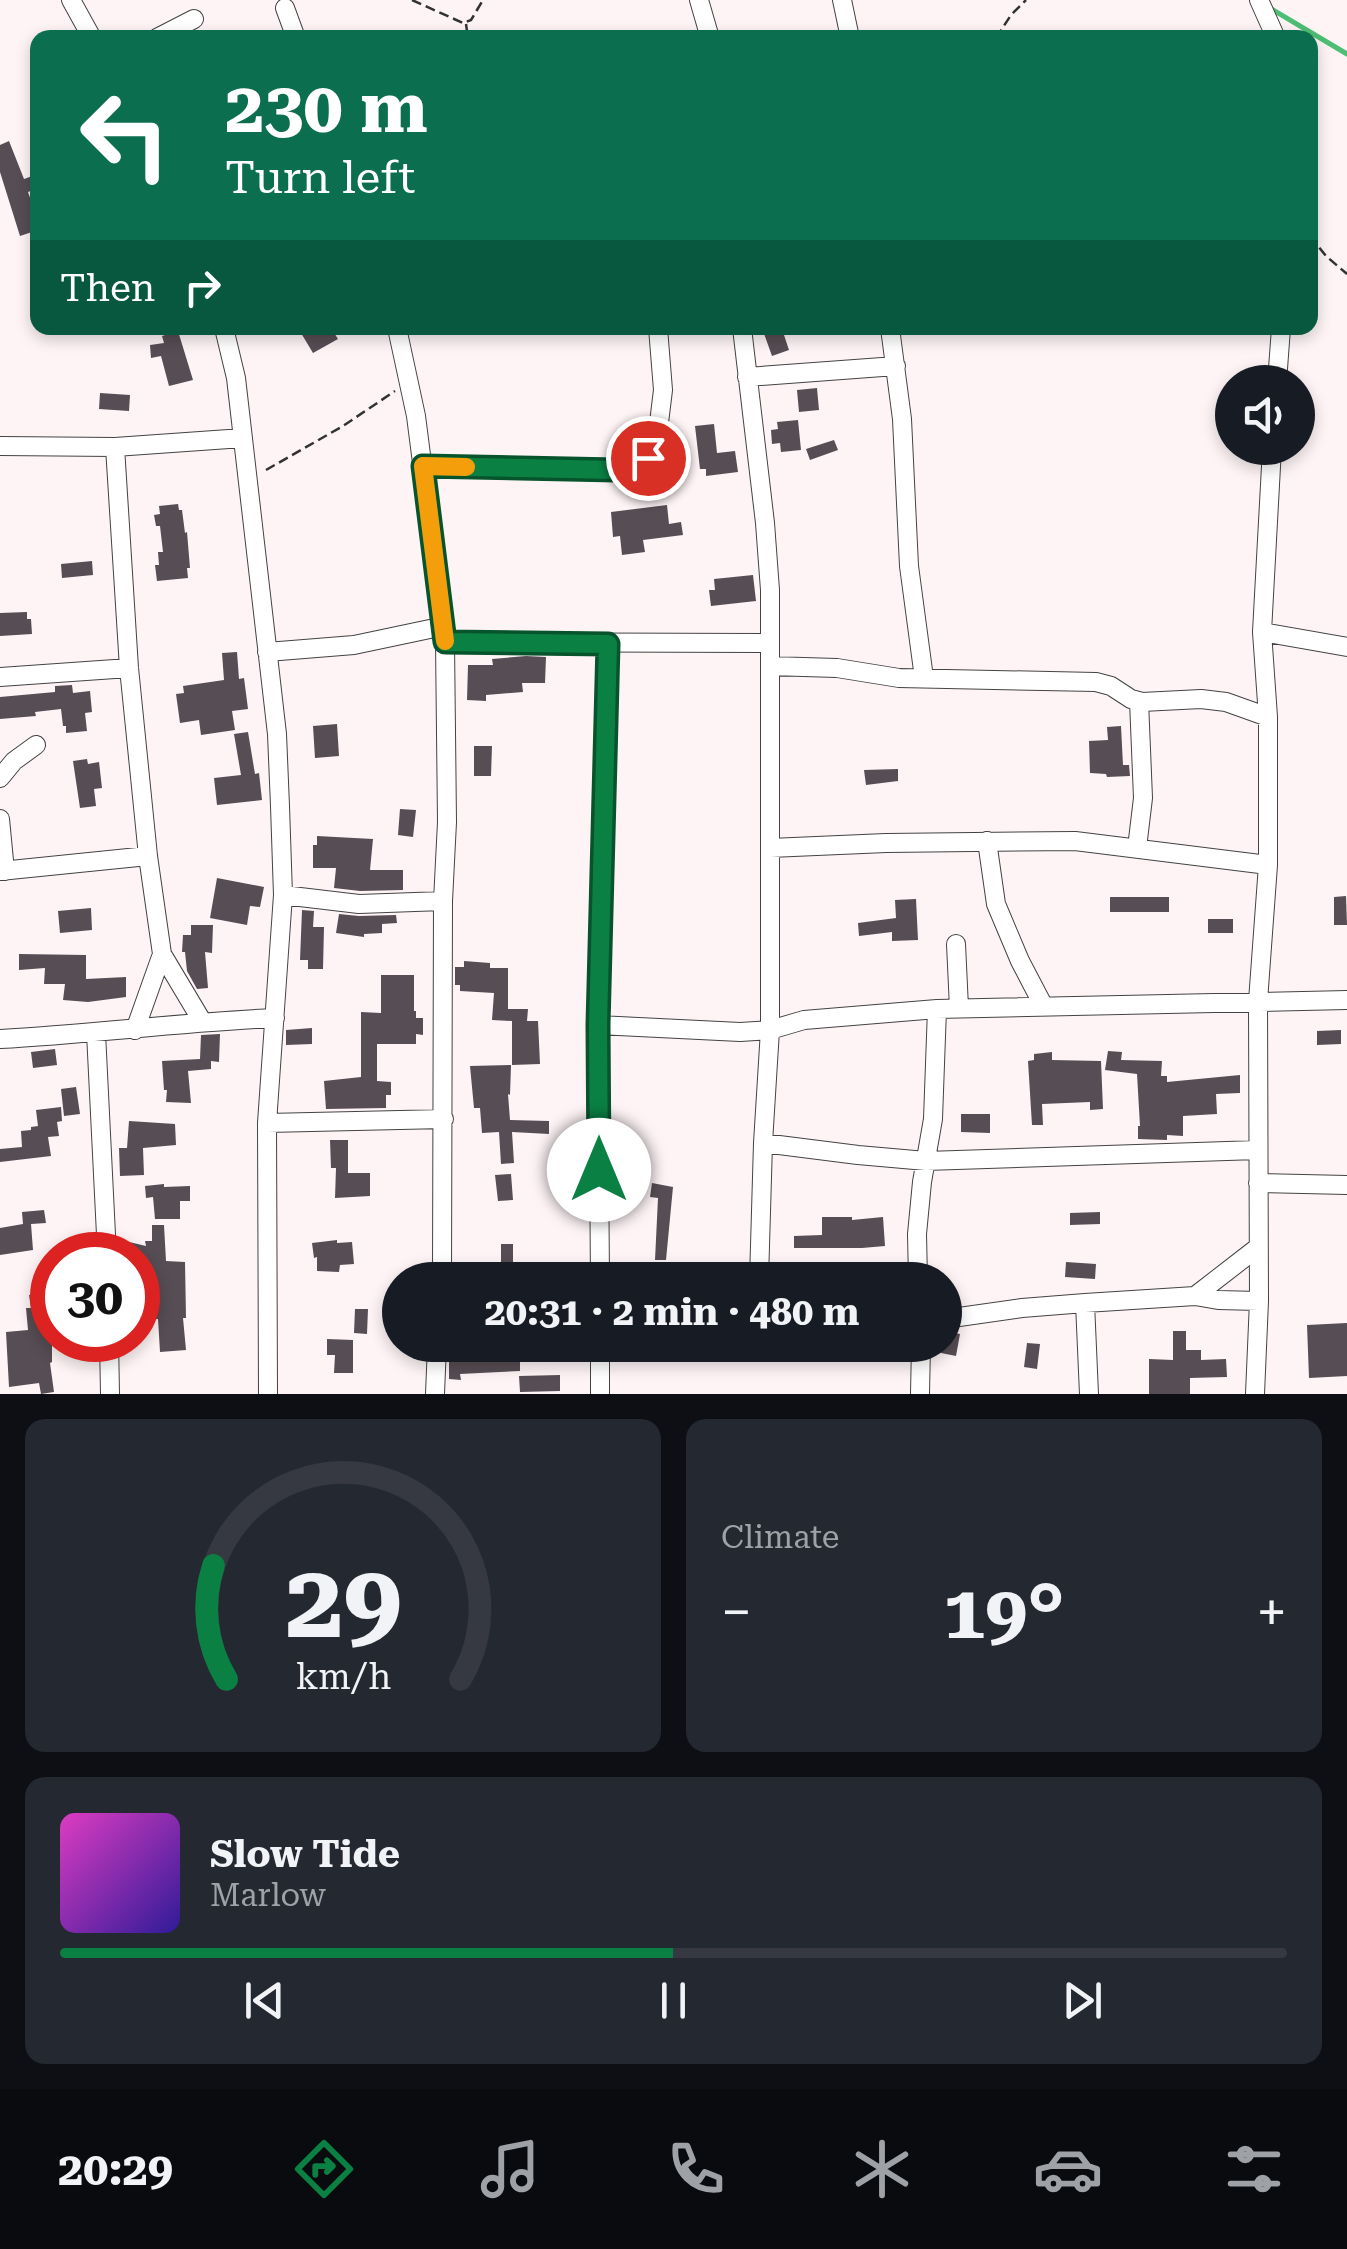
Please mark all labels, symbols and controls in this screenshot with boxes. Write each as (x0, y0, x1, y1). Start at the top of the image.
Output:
text: 230 m (225, 67, 428, 149)
icon: left (60, 70, 190, 200)
text: Turn left (225, 151, 415, 204)
icon: right (175, 260, 230, 315)
text: Then (60, 266, 155, 310)
map controls (1215, 365, 1315, 465)
button: sound (1215, 365, 1315, 465)
pin (606, 416, 691, 501)
icon: arrive (621, 431, 676, 486)
position arrow (547, 1118, 651, 1222)
speed limit sign: 30 (30, 1232, 160, 1362)
text: 20:31 · 2 min · 480 m (485, 1290, 859, 1334)
text: Climate (721, 1518, 839, 1556)
text: 29 (285, 1541, 401, 1662)
text: 19° (943, 1568, 1065, 1656)
text: − (721, 1580, 752, 1644)
text: + (1256, 1580, 1287, 1644)
text: km/h (295, 1656, 391, 1698)
text: Slow Tide (210, 1832, 400, 1876)
text: Marlow (210, 1876, 326, 1914)
icon: previous (237, 1973, 292, 2028)
icon: pause (646, 1973, 701, 2028)
icon: next (1055, 1973, 1110, 2028)
icon: directions (289, 2134, 359, 2204)
icon: music (475, 2134, 545, 2204)
icon: phone (661, 2134, 731, 2204)
icon: climate (847, 2134, 917, 2204)
icon: car (1033, 2134, 1103, 2204)
icon: filters (1219, 2134, 1289, 2204)
text: 20:29 (58, 2143, 173, 2196)

